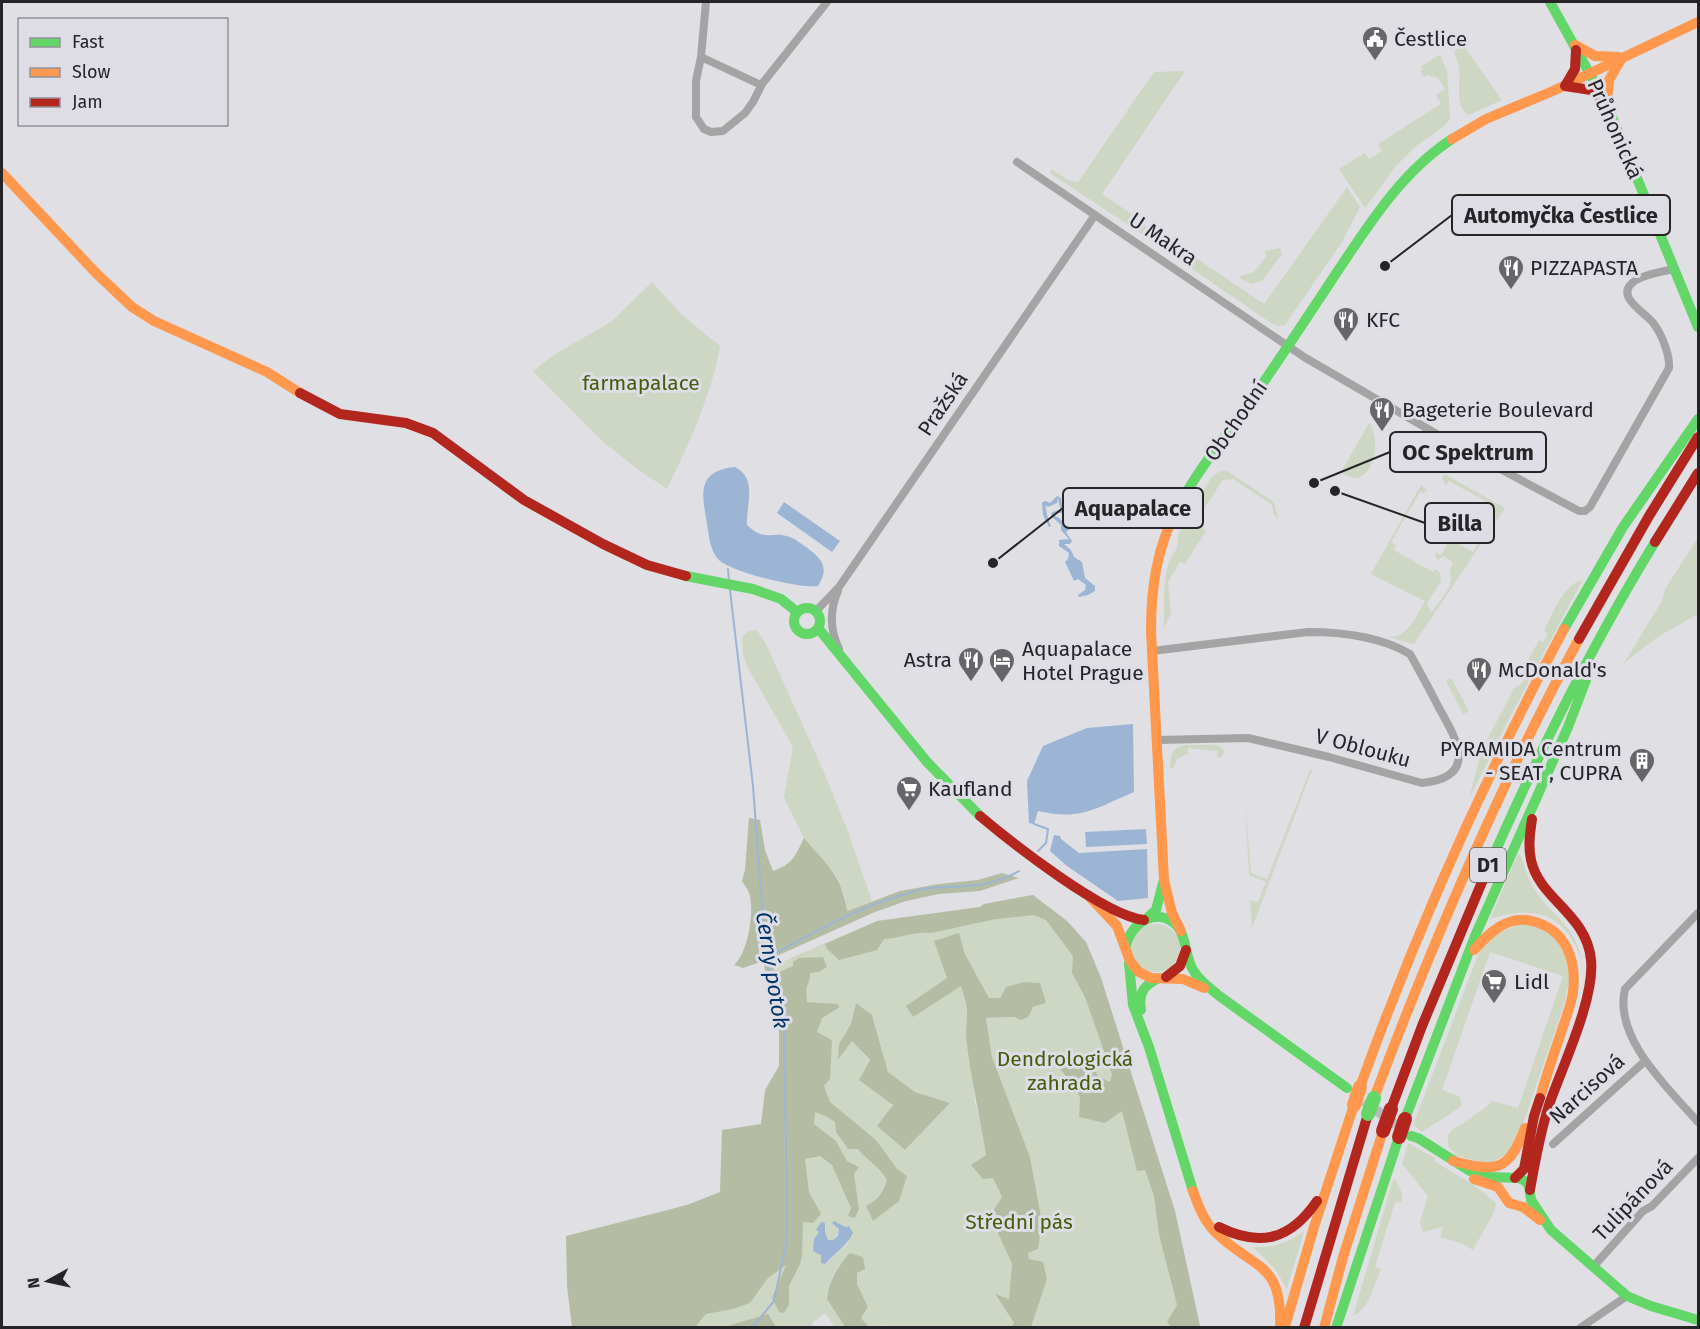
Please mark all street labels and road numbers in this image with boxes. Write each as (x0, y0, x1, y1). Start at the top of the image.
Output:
street label: Průhonická (1581, 75, 1649, 183)
street label: U Makra (1124, 207, 1202, 271)
street label: Pražská (912, 367, 974, 441)
street label: Obchodní (1199, 376, 1273, 466)
street label: V Oblouku (1312, 723, 1414, 773)
road number: D1 (1470, 848, 1506, 882)
street label: Narcisová (1544, 1048, 1630, 1130)
street label: Tulipánová (1588, 1154, 1678, 1246)

